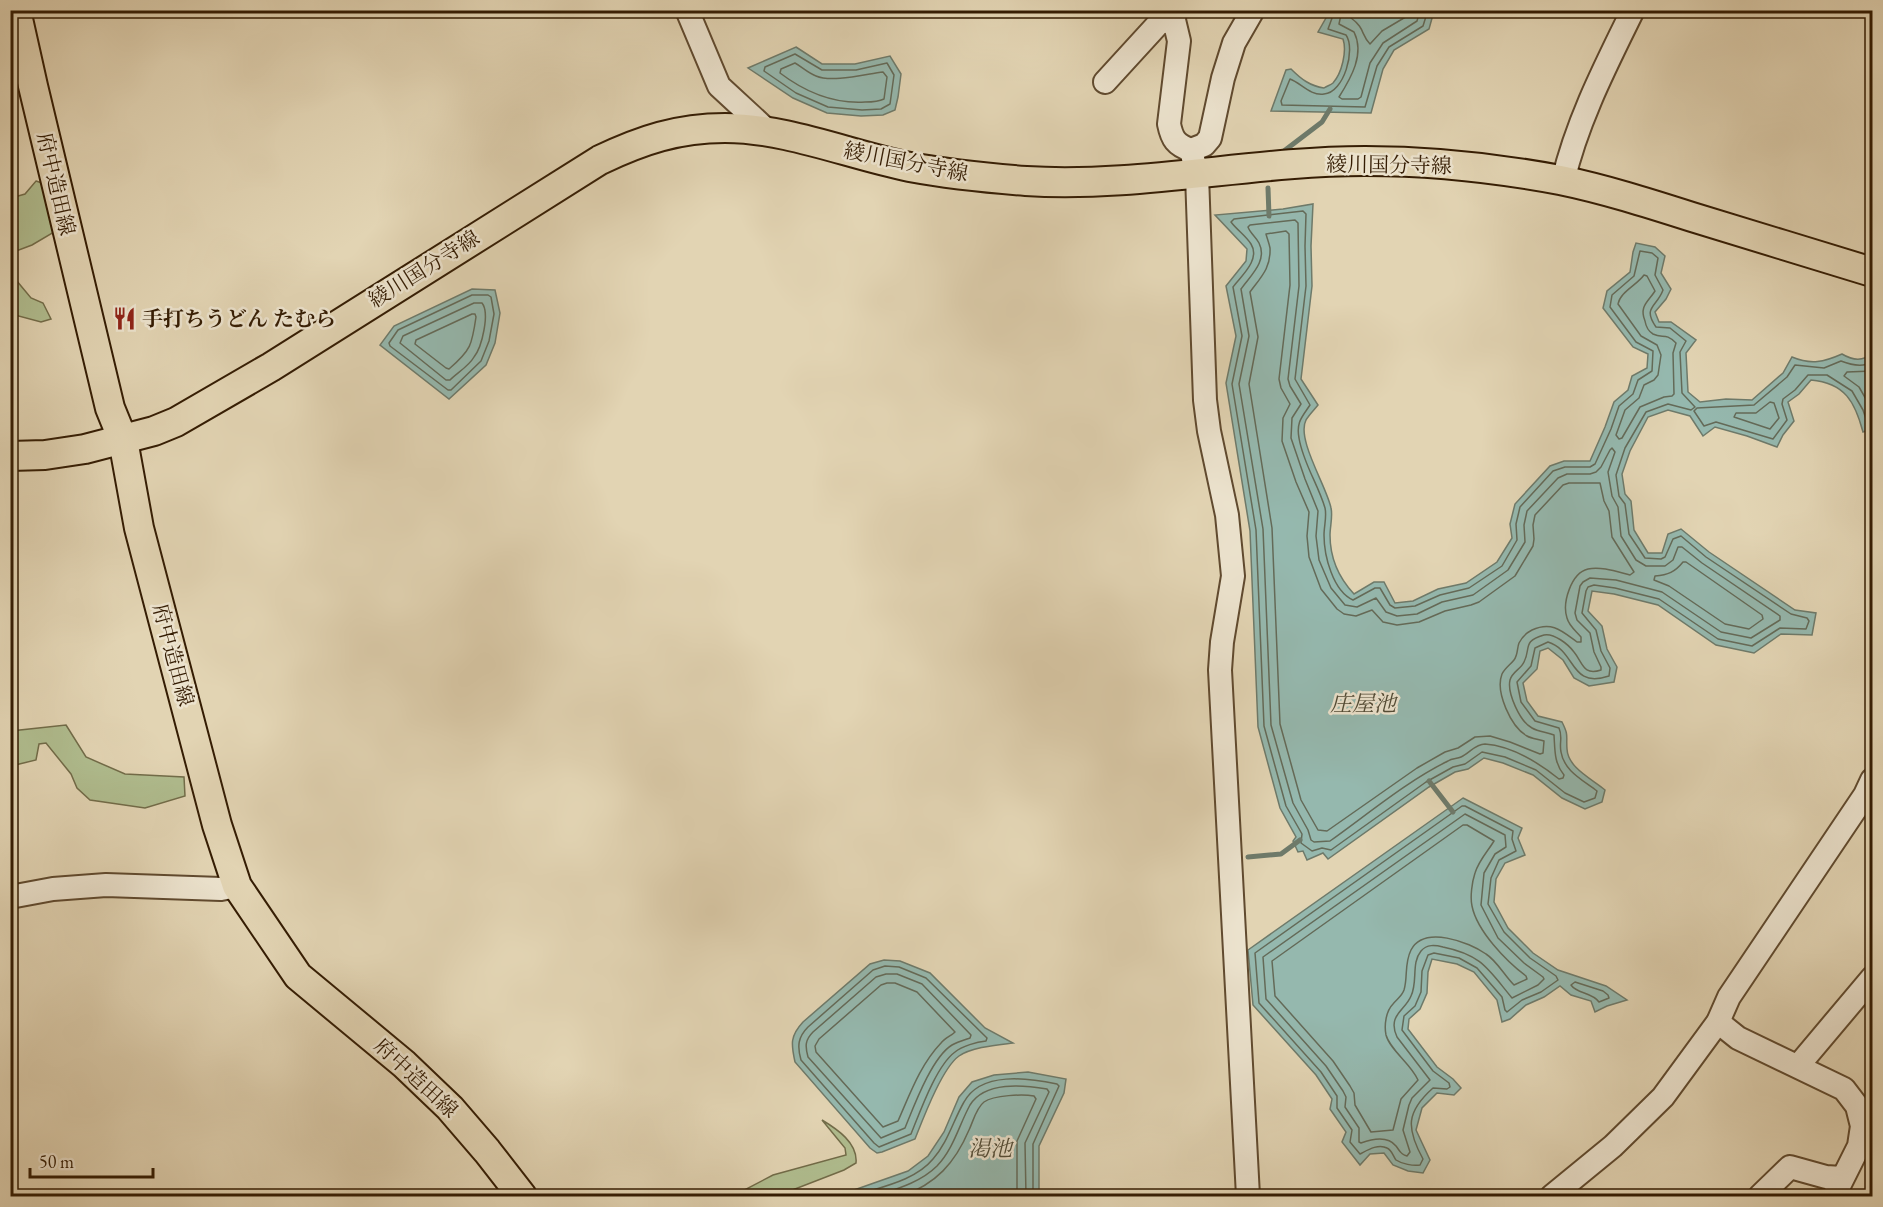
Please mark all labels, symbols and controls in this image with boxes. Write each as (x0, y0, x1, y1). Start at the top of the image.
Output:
street label: 府中造田線 (32, 130, 81, 238)
street label: 綾川国分寺線 (842, 136, 971, 187)
street label: 綾川国分寺線 (1326, 150, 1452, 179)
street label: 綾川国分寺線 (363, 224, 484, 313)
place label: 手打ちうどん たむら (142, 305, 336, 332)
restaurant icon: 手打ちうどん たむら (111, 306, 137, 332)
street label: 府中造田線 (147, 601, 200, 709)
water label: 庄屋池 (1330, 689, 1399, 718)
street label: 府中造田線 (369, 1032, 464, 1123)
water label: 渇池 (968, 1134, 1015, 1163)
scale bar (30, 1141, 153, 1179)
text: 50 m (39, 1150, 74, 1173)

